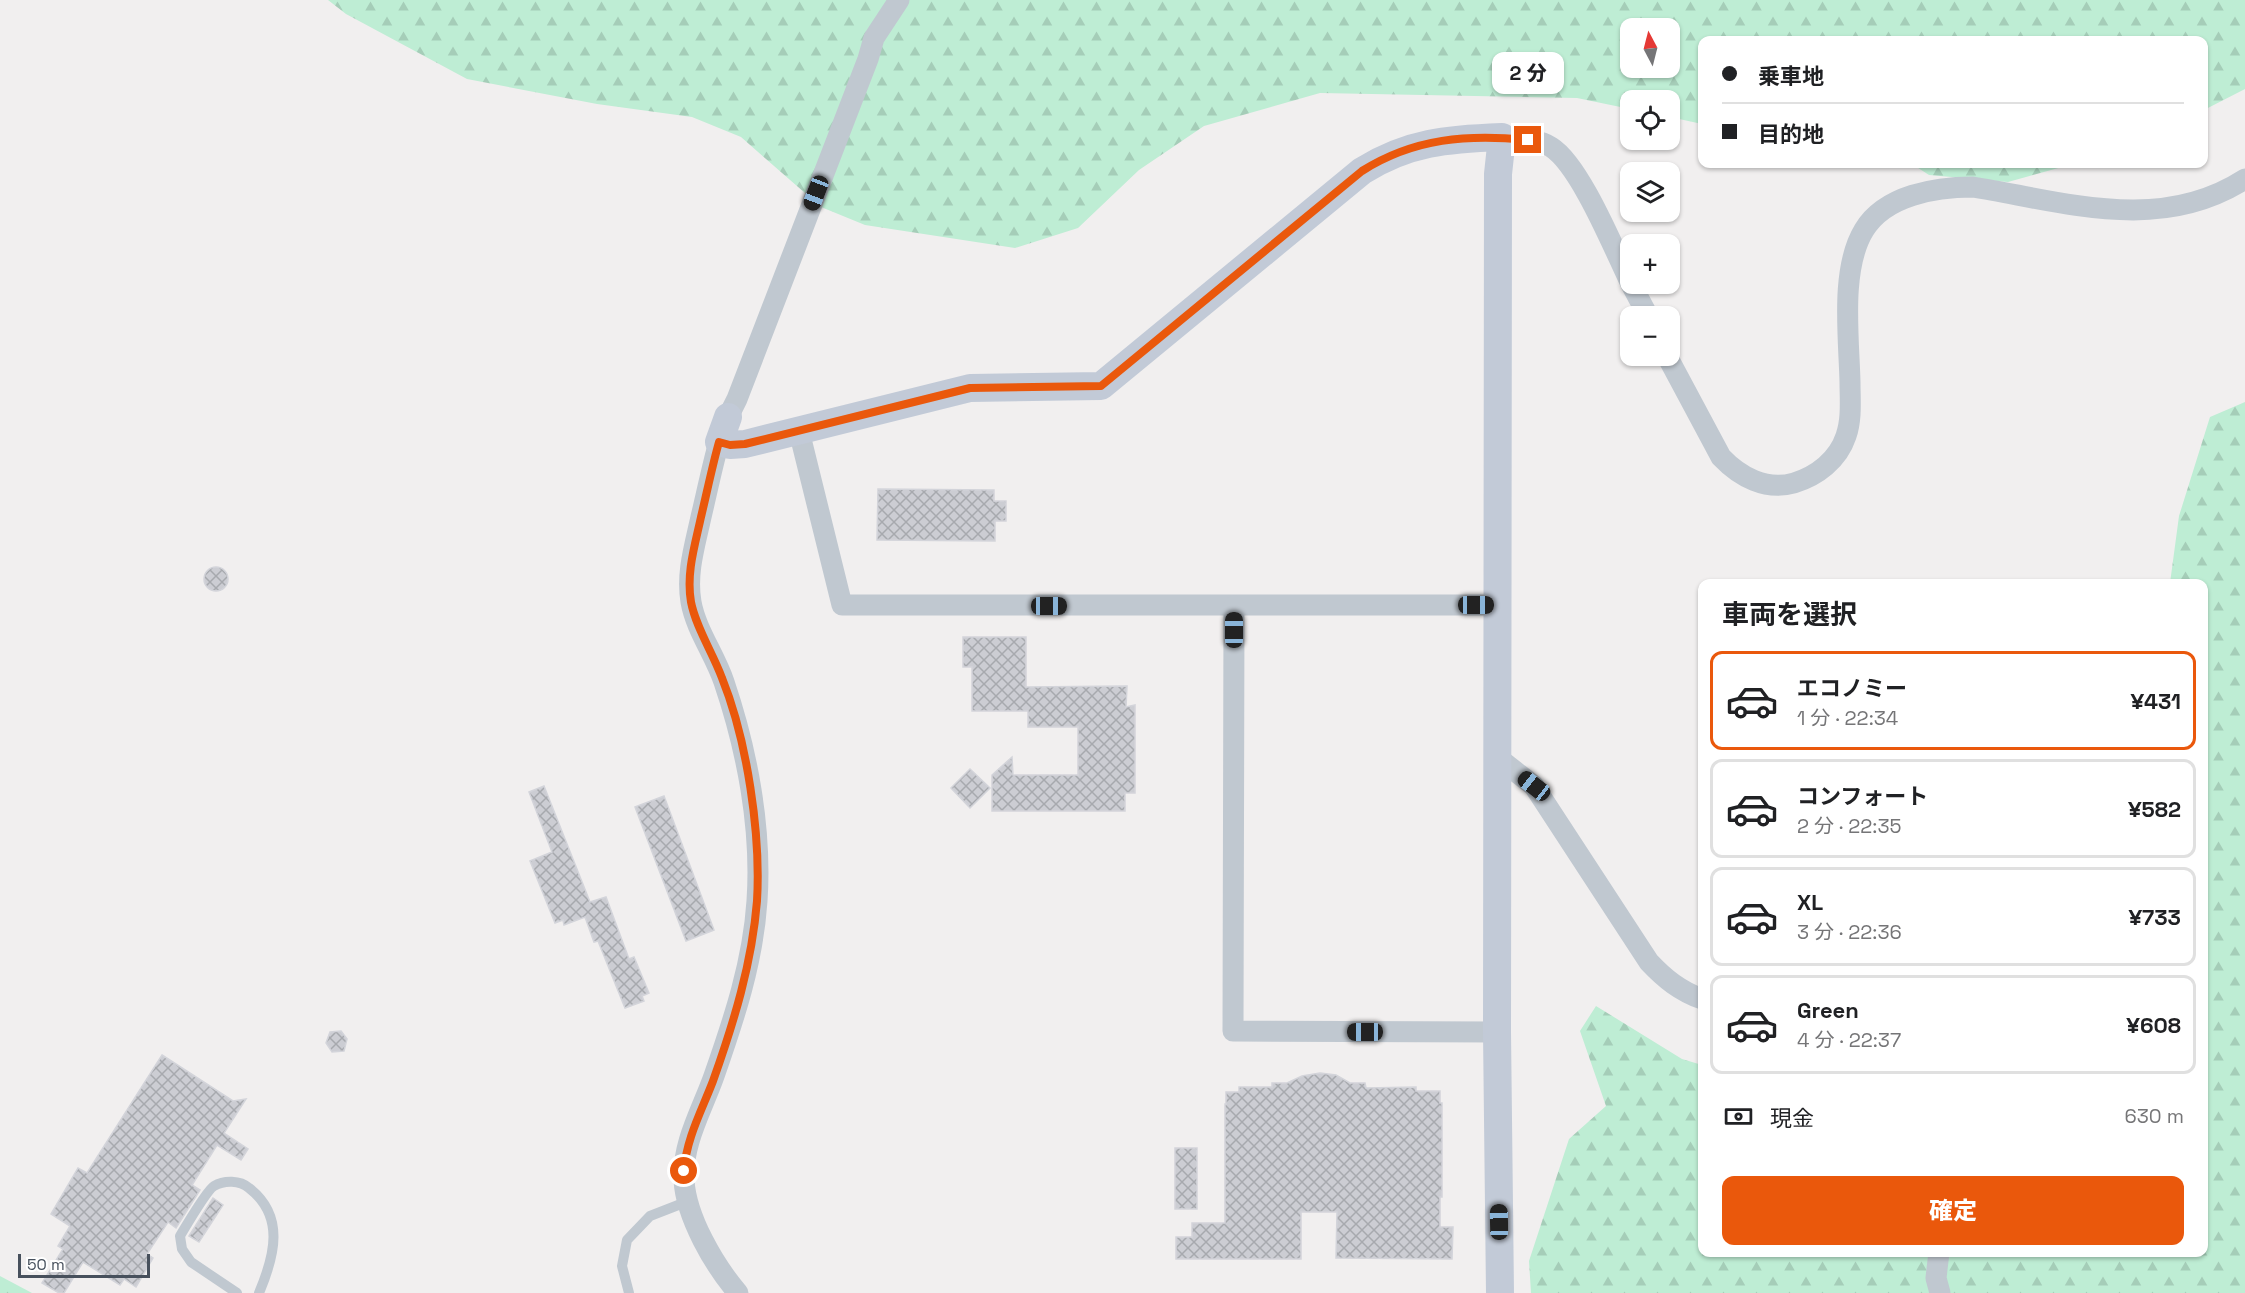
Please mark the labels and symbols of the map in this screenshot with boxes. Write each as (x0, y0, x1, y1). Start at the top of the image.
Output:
north arrow (1620, 18, 1680, 78)
callout: 2 分 (1492, 53, 1564, 95)
route end (1514, 126, 1541, 153)
car (801, 173, 831, 213)
car (1458, 596, 1494, 614)
car (1031, 597, 1067, 615)
car (1225, 612, 1243, 648)
car (1514, 768, 1554, 804)
car (1347, 1023, 1383, 1041)
route start (670, 1157, 697, 1184)
car (1490, 1204, 1508, 1240)
scale bar (18, 1251, 150, 1278)

